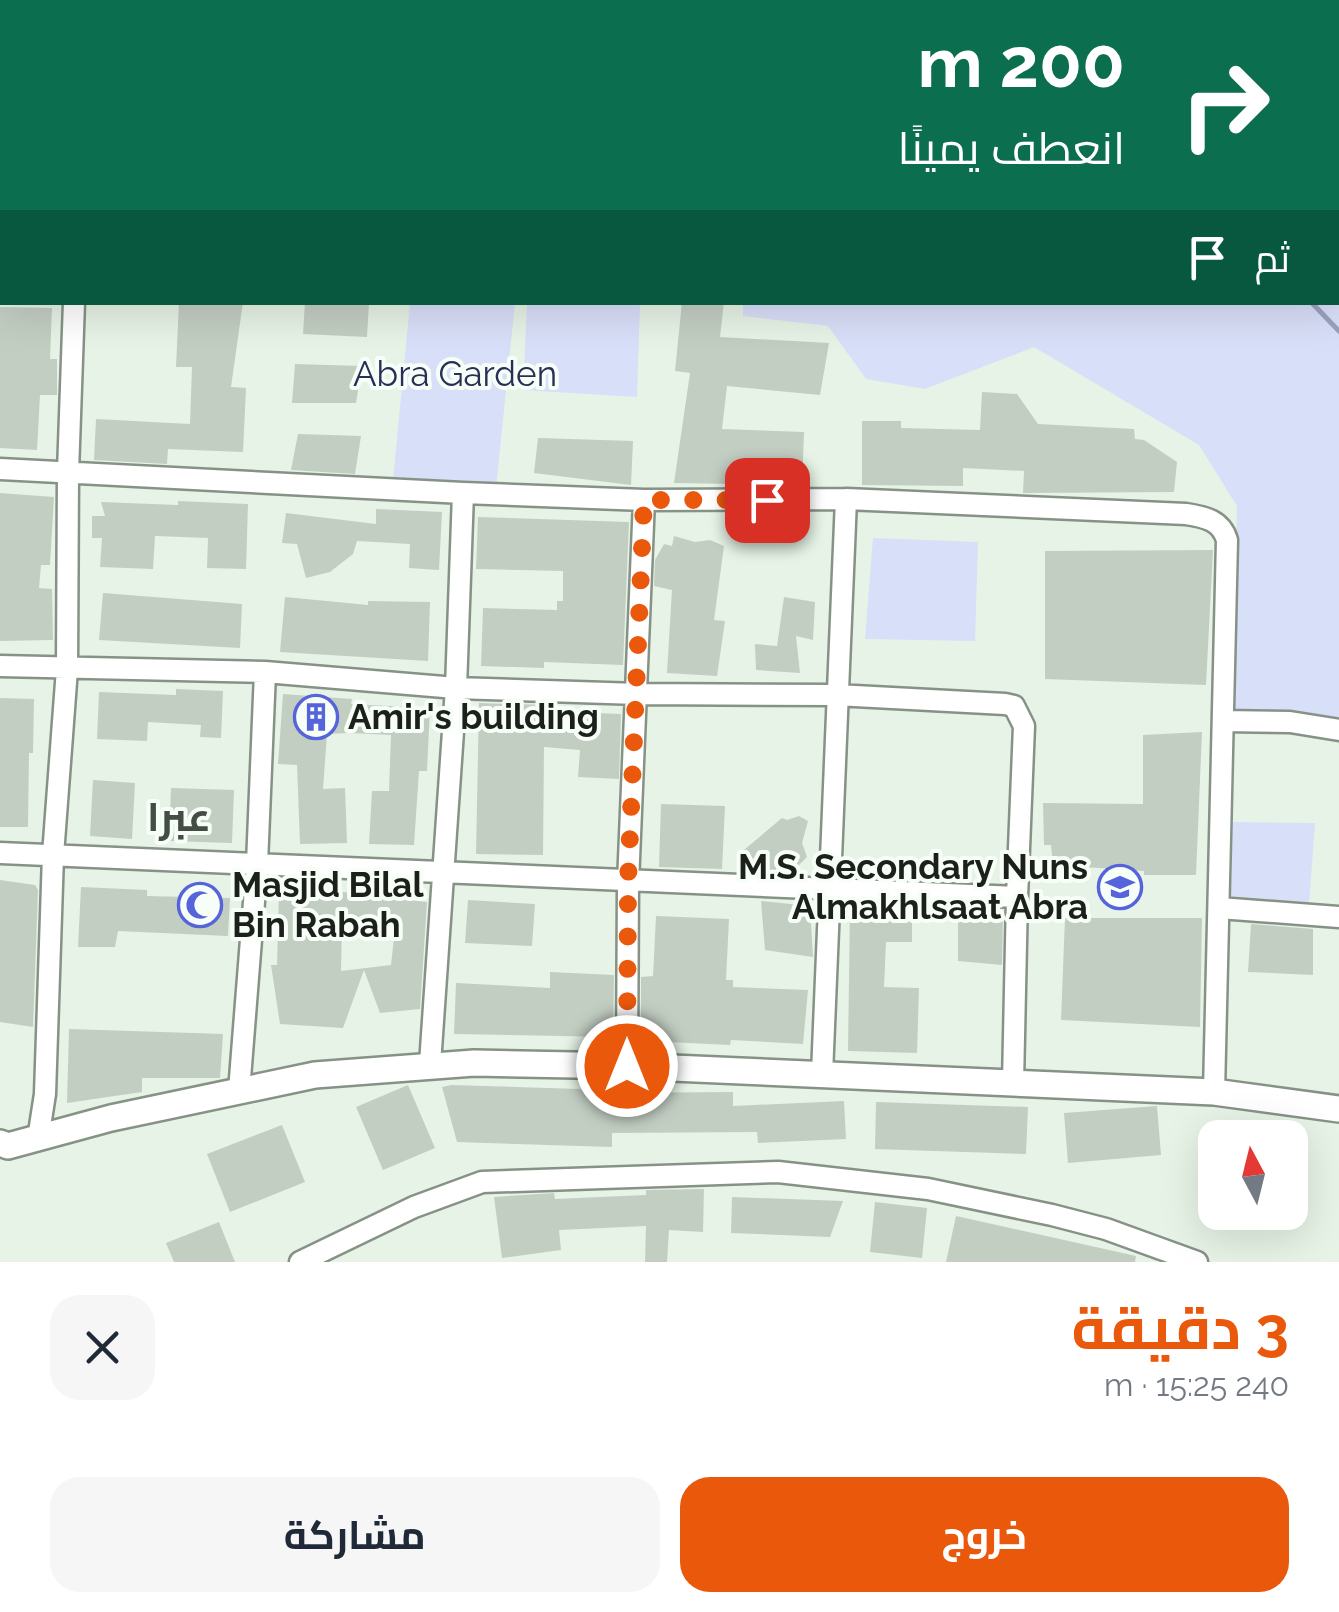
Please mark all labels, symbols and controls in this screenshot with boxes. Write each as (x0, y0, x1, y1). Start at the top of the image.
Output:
text: 200 m (918, 21, 1125, 103)
icon: right (1160, 40, 1290, 170)
text: انعطف يمينًا (897, 122, 1125, 175)
icon: arrive (1180, 230, 1235, 285)
text: ثم (1255, 236, 1290, 281)
park label: Abra Garden (353, 353, 557, 394)
pin (725, 458, 810, 543)
icon: arrive (740, 473, 795, 528)
building icon: Amir's building (293, 694, 339, 740)
place label: Amir's building (348, 696, 599, 737)
district label: عبرا (147, 793, 211, 841)
place label: M.S. Secondary Nuns Almakhlsaat Abra (738, 846, 1088, 927)
place label: Masjid Bilal Bin Rabah (232, 864, 424, 945)
school or university icon: M.S. Secondary Nuns Almakhlsaat Abra (1097, 864, 1143, 910)
mosque icon: Masjid Bilal Bin Rabah (177, 882, 223, 928)
position arrow (575, 1014, 679, 1118)
north arrow (1198, 1120, 1308, 1230)
map controls (1198, 1120, 1308, 1230)
text: 3 دقيقة (1071, 1293, 1289, 1363)
button: close (50, 1295, 155, 1400)
text: 240 m · 15:25 (1104, 1366, 1289, 1403)
button: مشاركة (50, 1477, 660, 1592)
button: خروج (680, 1477, 1289, 1592)

